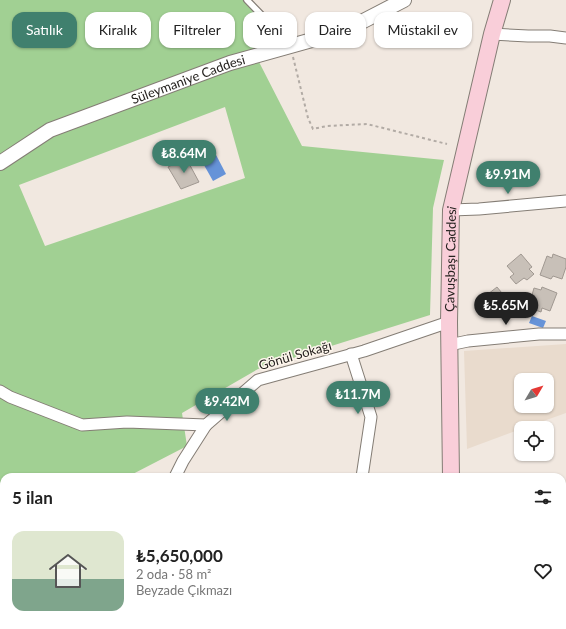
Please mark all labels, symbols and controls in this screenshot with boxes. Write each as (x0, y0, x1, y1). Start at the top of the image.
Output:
chip: Satılık (12, 12, 77, 48)
chip: Kiralık (85, 12, 151, 48)
chip: Filtreler (159, 12, 235, 48)
chip: Yeni (243, 12, 297, 48)
chip: Daire (305, 12, 366, 48)
chip: Müstakil ev (374, 12, 472, 48)
street label: Süleymaniye Caddesi (129, 51, 247, 107)
pin: ₺8.64M (151, 140, 217, 174)
text: ₺8.64M (161, 145, 207, 161)
pin: ₺9.91M (475, 161, 541, 195)
text: ₺9.91M (485, 166, 531, 182)
street label: Çavuşbaşı Caddesi (441, 204, 460, 312)
pin: ₺5.65M (473, 292, 539, 326)
text: ₺5.65M (483, 297, 529, 313)
street label: Gönül Sokağı (257, 337, 333, 373)
north arrow (514, 373, 554, 413)
map controls (514, 373, 554, 461)
pin: ₺11.7M (325, 381, 391, 415)
text: ₺11.7M (335, 386, 381, 402)
pin: ₺9.42M (194, 388, 260, 422)
text: ₺9.42M (204, 393, 250, 409)
button: locate (514, 421, 554, 461)
icon: filters (532, 486, 554, 508)
text: 5 ilan (12, 487, 53, 508)
text: ₺5,650,000 (136, 545, 223, 566)
icon: home (44, 547, 92, 595)
icon: heart (532, 560, 554, 582)
text: 2 oda · 58 m² (136, 566, 211, 582)
text: Beyzade Çıkmazı (136, 582, 232, 598)

